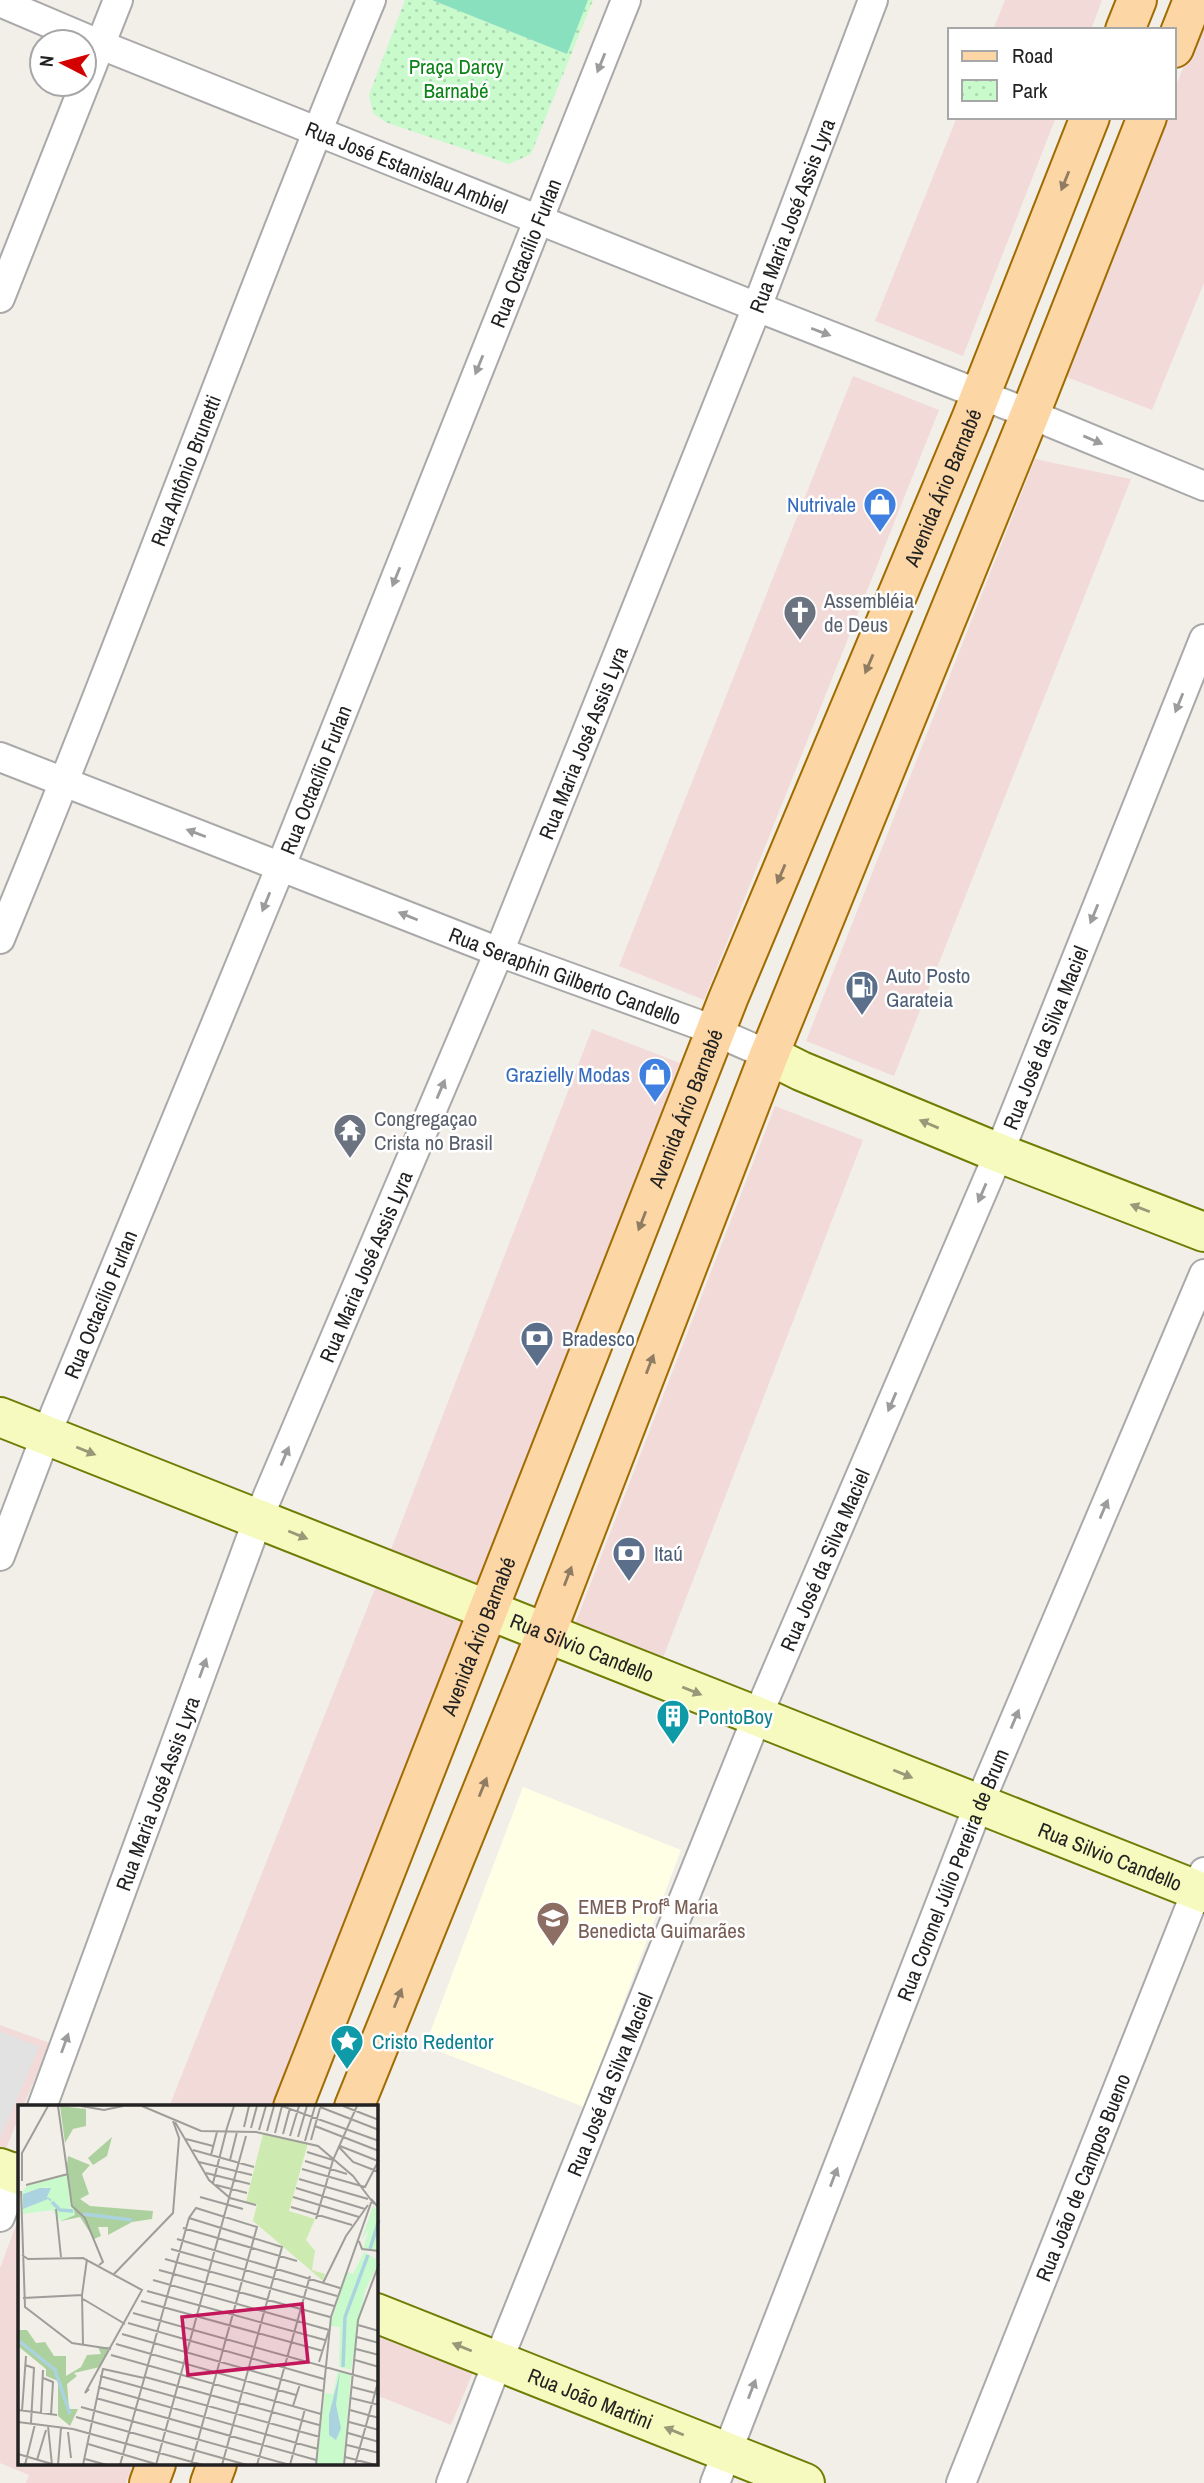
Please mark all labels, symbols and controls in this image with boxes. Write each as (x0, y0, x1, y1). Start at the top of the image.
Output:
north arrow (28, 28, 98, 98)
legend (948, 28, 1176, 119)
text: Road (1012, 41, 1053, 70)
park label: Praça Darcy Barnabé (409, 52, 504, 105)
one-way arrow (595, 53, 606, 74)
text: N (33, 54, 60, 68)
text: Park (1012, 76, 1048, 105)
street label: Rua José Estanislau Ambiel (301, 114, 512, 221)
street label: Rua Maria José Assis Lyra (742, 114, 842, 317)
one-way arrow (1059, 170, 1070, 191)
street label: Rua Octacílio Furlan (483, 174, 568, 332)
one-way arrow (810, 327, 831, 338)
one-way arrow (474, 355, 485, 376)
street label: Rua Antônio Brunetti (143, 390, 228, 550)
street label: Avenida Ário Barnabé (896, 404, 988, 572)
one-way arrow (1083, 435, 1104, 446)
shop icon: Nutrivale (861, 485, 899, 534)
place label: Nutrivale (787, 490, 856, 519)
one-way arrow (390, 566, 401, 587)
place label: Assembléia de Deus (823, 586, 914, 639)
church icon: Assembléia de Deus (781, 593, 819, 642)
street label: Rua Maria José Assis Lyra (531, 642, 634, 843)
one-way arrow (863, 653, 874, 674)
one-way arrow (1173, 692, 1184, 713)
street label: Rua Octacílio Furlan (273, 701, 358, 858)
one-way arrow (186, 828, 207, 839)
one-way arrow (775, 863, 786, 884)
one-way arrow (260, 892, 272, 912)
one-way arrow (1089, 904, 1100, 925)
one-way arrow (397, 911, 418, 922)
street label: Rua Seraphin Gilberto Candello (445, 919, 685, 1031)
street label: Rua José da Silva Maciel (995, 941, 1095, 1134)
place label: Auto Posto Garateia (885, 961, 970, 1014)
fuel station icon: Auto Posto Garateia (843, 968, 881, 1017)
street label: Avenida Ário Barnabé (641, 1025, 729, 1193)
shop icon: Grazielly Modas (636, 1055, 674, 1104)
place label: Grazielly Modas (506, 1060, 630, 1089)
one-way arrow (435, 1079, 447, 1099)
place label: Congregaçao Crista no Brasil (374, 1104, 493, 1157)
temple icon: Congregaçao Crista no Brasil (331, 1111, 369, 1160)
one-way arrow (918, 1119, 939, 1130)
street label: Rua Maria José Assis Lyra (312, 1166, 419, 1366)
one-way arrow (976, 1183, 988, 1203)
one-way arrow (1130, 1202, 1151, 1213)
one-way arrow (636, 1211, 647, 1232)
street label: Rua Octacílio Furlan (56, 1226, 144, 1383)
bank icon: Bradesco (518, 1319, 556, 1368)
place label: Bradesco (562, 1324, 635, 1353)
one-way arrow (644, 1353, 655, 1374)
one-way arrow (886, 1392, 897, 1413)
one-way arrow (76, 1446, 97, 1457)
one-way arrow (279, 1446, 291, 1466)
street label: Rua José da Silva Maciel (773, 1464, 876, 1655)
one-way arrow (1098, 1499, 1110, 1519)
one-way arrow (287, 1530, 308, 1541)
bank icon: Itaú (610, 1534, 648, 1583)
place label: Itaú (654, 1539, 683, 1568)
street label: Avenida Ário Barnabé (433, 1552, 522, 1721)
one-way arrow (562, 1565, 573, 1586)
street label: Rua Silvio Candello (506, 1606, 658, 1689)
one-way arrow (198, 1658, 209, 1679)
one-way arrow (681, 1685, 702, 1696)
street label: Rua Maria José Assis Lyra (108, 1692, 206, 1895)
building icon: PontoBoy (654, 1697, 692, 1746)
place label: PontoBoy (698, 1702, 773, 1731)
one-way arrow (1010, 1708, 1021, 1729)
street label: Rua Coronel Júlio Pereira de Brum (889, 1744, 1015, 2005)
one-way arrow (893, 1769, 914, 1780)
one-way arrow (477, 1776, 488, 1797)
street label: Rua Silvio Candello (1034, 1815, 1187, 1897)
place label: EMEB Profª Maria Benedicta Guimarães (578, 1892, 746, 1945)
school or university icon: EMEB Profª Maria Benedicta Guimarães (534, 1899, 572, 1948)
one-way arrow (392, 1987, 403, 2008)
street label: Rua José da Silva Maciel (559, 1988, 659, 2180)
place icon: Cristo Redentor (328, 2022, 366, 2071)
place label: Cristo Redentor (372, 2027, 494, 2056)
one-way arrow (60, 2032, 71, 2053)
street label: Rua João de Campos Bueno (1028, 2069, 1137, 2285)
inset map (18, 2105, 378, 2466)
one-way arrow (829, 2166, 840, 2187)
one-way arrow (451, 2342, 472, 2353)
street label: Rua João Martini (524, 2360, 658, 2436)
one-way arrow (746, 2378, 757, 2399)
one-way arrow (663, 2426, 684, 2437)

